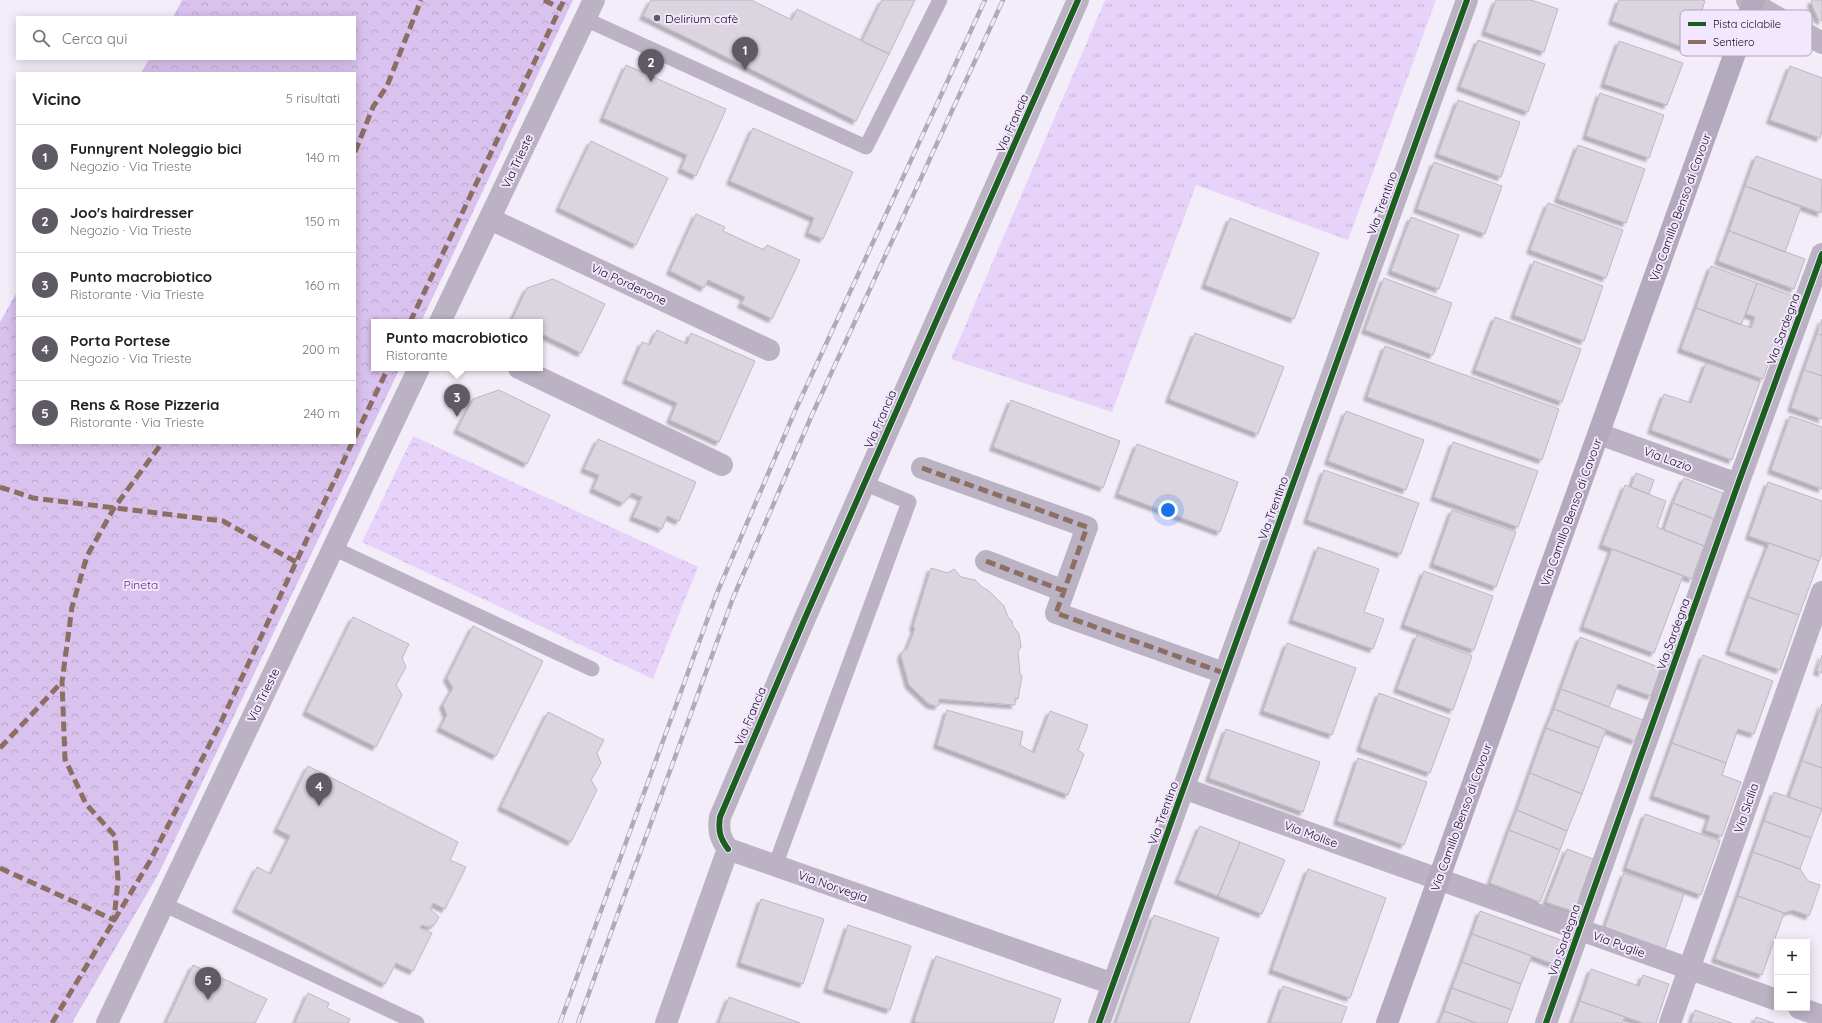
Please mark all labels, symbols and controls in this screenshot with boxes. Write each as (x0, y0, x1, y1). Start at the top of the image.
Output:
legend (1680, 10, 1812, 56)
place label: Delirium cafè (665, 11, 738, 26)
marker: Delirium cafè (652, 13, 662, 23)
search box (16, 16, 356, 60)
text: Pista ciclabile (1713, 17, 1781, 31)
icon: search (30, 27, 52, 49)
text: Cerca qui (62, 29, 128, 48)
text: Sentiero (1713, 35, 1755, 49)
pin: 1 (732, 37, 758, 70)
pin: 2 (638, 49, 664, 82)
text: Vicino (32, 88, 81, 109)
text: 5 risultati (286, 90, 340, 106)
street label: Via Francia (992, 91, 1032, 155)
street label: Via Trieste (498, 131, 536, 190)
street label: Via Camillo Benso di Cavour (1646, 131, 1714, 283)
text: Funnyrent Noleggio bici (70, 139, 242, 158)
text: 1 (42, 149, 48, 165)
text: 140 m (305, 149, 340, 165)
text: Negozio · Via Trieste (70, 158, 192, 174)
street label: Via Trentino (1364, 169, 1400, 237)
text: Joo's hairdresser (70, 203, 194, 222)
text: 2 (41, 213, 49, 229)
text: 150 m (305, 213, 340, 229)
text: Negozio · Via Trieste (70, 222, 192, 238)
street label: Via Pordenone (589, 260, 669, 308)
text: Punto macrobiotico (70, 267, 212, 286)
text: 3 (42, 277, 48, 293)
text: 160 m (305, 277, 340, 293)
text: Ristorante · Via Trieste (70, 286, 204, 302)
street label: Via Sardegna (1763, 291, 1803, 367)
popup (371, 319, 543, 371)
text: Punto macrobiotico (386, 328, 528, 347)
text: Porta Portese (70, 331, 170, 350)
text: 4 (41, 341, 49, 357)
text: 200 m (302, 341, 340, 357)
text: Ristorante (386, 347, 448, 363)
text: Negozio · Via Trieste (70, 350, 192, 366)
pin: 3 (444, 384, 470, 417)
street label: Via Francia (860, 387, 900, 451)
text: Rens & Rose Pizzeria (70, 395, 219, 414)
text: 5 (41, 405, 49, 421)
text: 240 m (303, 405, 340, 421)
text: Ristorante · Via Trieste (70, 414, 204, 430)
street label: Via Camillo Benso di Cavour (1537, 436, 1605, 588)
street label: Via Lazio (1642, 443, 1694, 475)
street label: Via Trentino (1255, 474, 1291, 542)
your location (1158, 500, 1178, 520)
park label: Pineta (124, 577, 158, 592)
street label: Via Sardegna (1653, 596, 1693, 672)
street label: Via Trieste (244, 665, 283, 724)
street label: Via Francia (731, 684, 769, 748)
street label: Via Camillo Benso di Cavour (1427, 741, 1495, 893)
pin: 4 (306, 773, 332, 806)
street label: Via Trentino (1145, 779, 1181, 847)
street label: Via Sicilia (1730, 781, 1762, 835)
street label: Via Molise (1282, 817, 1340, 851)
street label: Via Norvegia (796, 867, 870, 905)
street label: Via Sardegna (1545, 902, 1583, 978)
street label: Via Puglie (1591, 928, 1647, 960)
map controls (1774, 939, 1810, 1011)
button: + (1774, 939, 1810, 975)
pin: 5 (195, 967, 221, 1000)
button: − (1774, 975, 1810, 1011)

